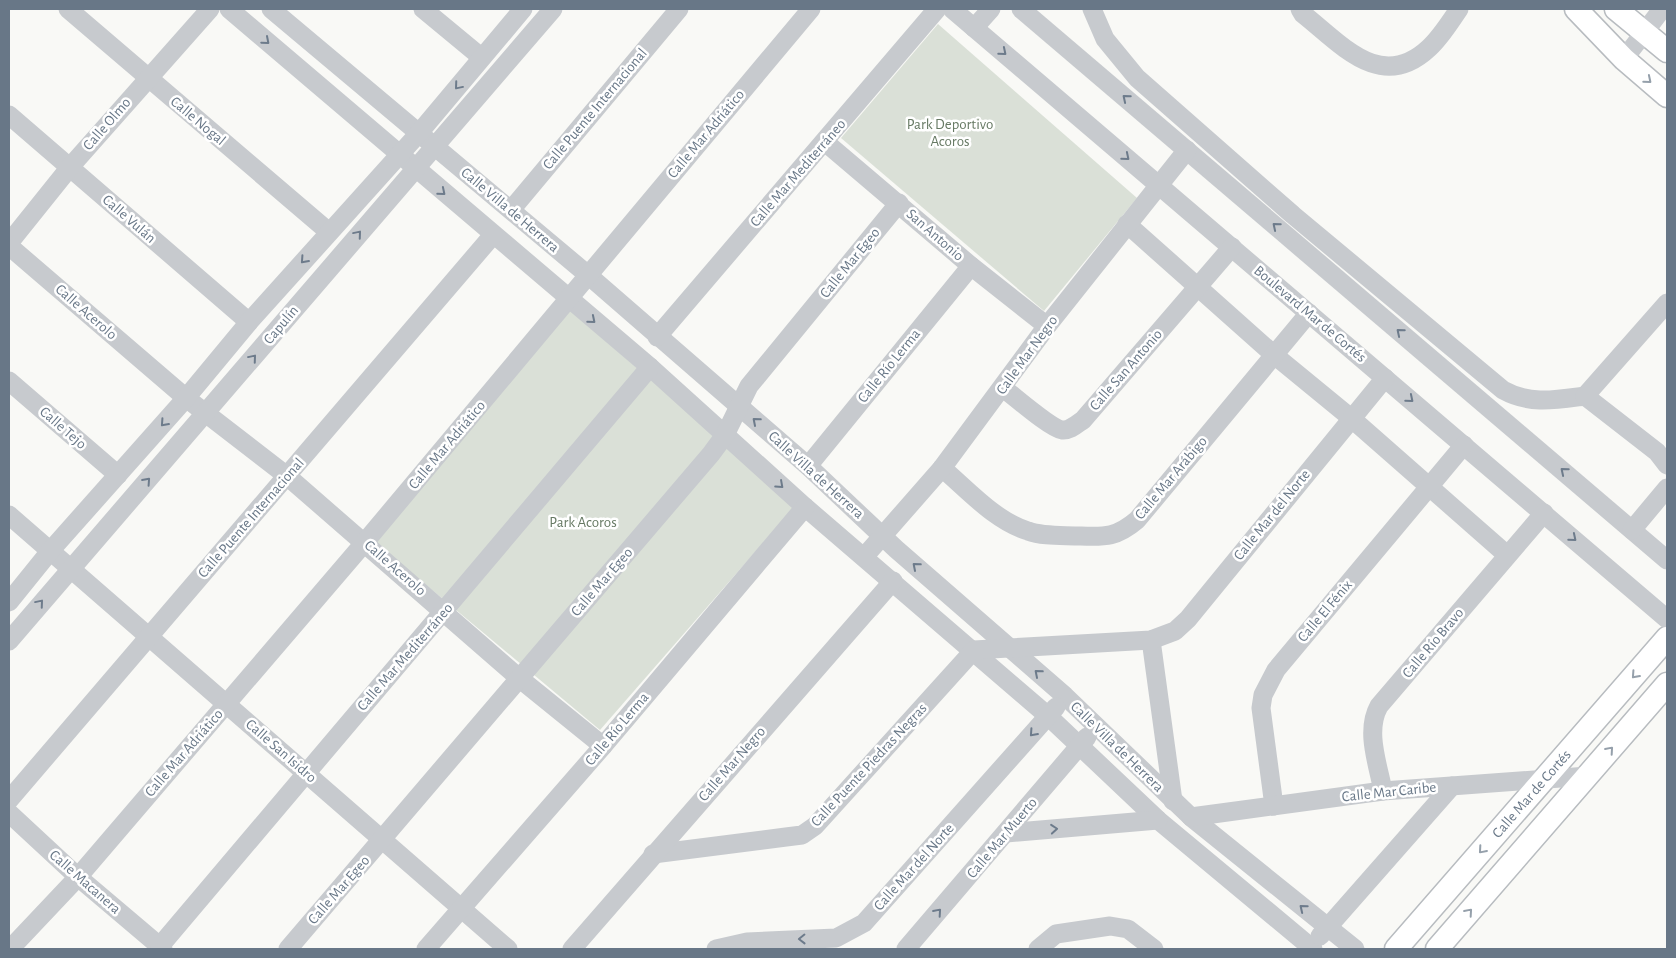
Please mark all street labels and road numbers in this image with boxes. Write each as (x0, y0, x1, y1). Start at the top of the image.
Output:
street label: Calle Puente Internacional (540, 46, 650, 172)
street label: Calle Mar Adriático (665, 87, 747, 181)
street label: Calle Nogal (168, 94, 228, 148)
street label: Calle Olmo (80, 95, 134, 153)
street label: Calle Mar Mediterráneo (747, 116, 849, 230)
street label: Calle Villa de Herrera (458, 165, 562, 255)
street label: Calle Vulán (100, 192, 158, 246)
street label: San Antonio (903, 206, 967, 264)
street label: Calle Mar Egeo (817, 225, 883, 301)
street label: Boulevard Mar de Cortés (1251, 263, 1369, 365)
street label: Calle Acerolo (52, 281, 120, 343)
street label: Capulín (261, 303, 301, 347)
street label: Calle Mar Negro (993, 313, 1061, 397)
street label: Calle Río Lerma (855, 326, 923, 406)
street label: Calle San Antonio (1087, 327, 1165, 413)
street label: Calle Mar Adriático (406, 398, 488, 492)
street label: Calle Tejo (37, 404, 89, 452)
street label: Calle Villa de Herrera (765, 428, 867, 522)
street label: Calle Mar Arábigo (1132, 434, 1210, 522)
street label: Calle Puente Internacional (195, 455, 307, 581)
street label: Calle Mar del Norte (1231, 467, 1313, 563)
street label: Calle Acerolo (361, 537, 429, 599)
street label: Calle Mar Egeo (568, 545, 636, 619)
street label: Calle El Fénix (1295, 577, 1355, 645)
street label: Calle Mar Mediterráneo (354, 600, 456, 714)
street label: Calle Río Bravo (1400, 605, 1466, 681)
street label: Calle Río Lerma (582, 690, 652, 768)
street label: Calle Villa de Herrera (1068, 699, 1166, 795)
street label: Calle Puente Piedras Negras (808, 701, 930, 829)
street label: Calle Mar Adriático (142, 706, 226, 800)
street label: Calle San Isidro (243, 716, 319, 786)
street label: Calle Mar Negro (696, 724, 768, 804)
street label: Calle Mar de Cortés (1489, 747, 1574, 841)
street label: Calle Mar Caribe (1341, 780, 1437, 804)
street label: Calle Mar Muerto (964, 795, 1040, 881)
street label: Calle Mar del Norte (871, 820, 957, 914)
street label: Calle Macanera (47, 847, 123, 917)
street label: Calle Mar Egeo (305, 853, 373, 927)

